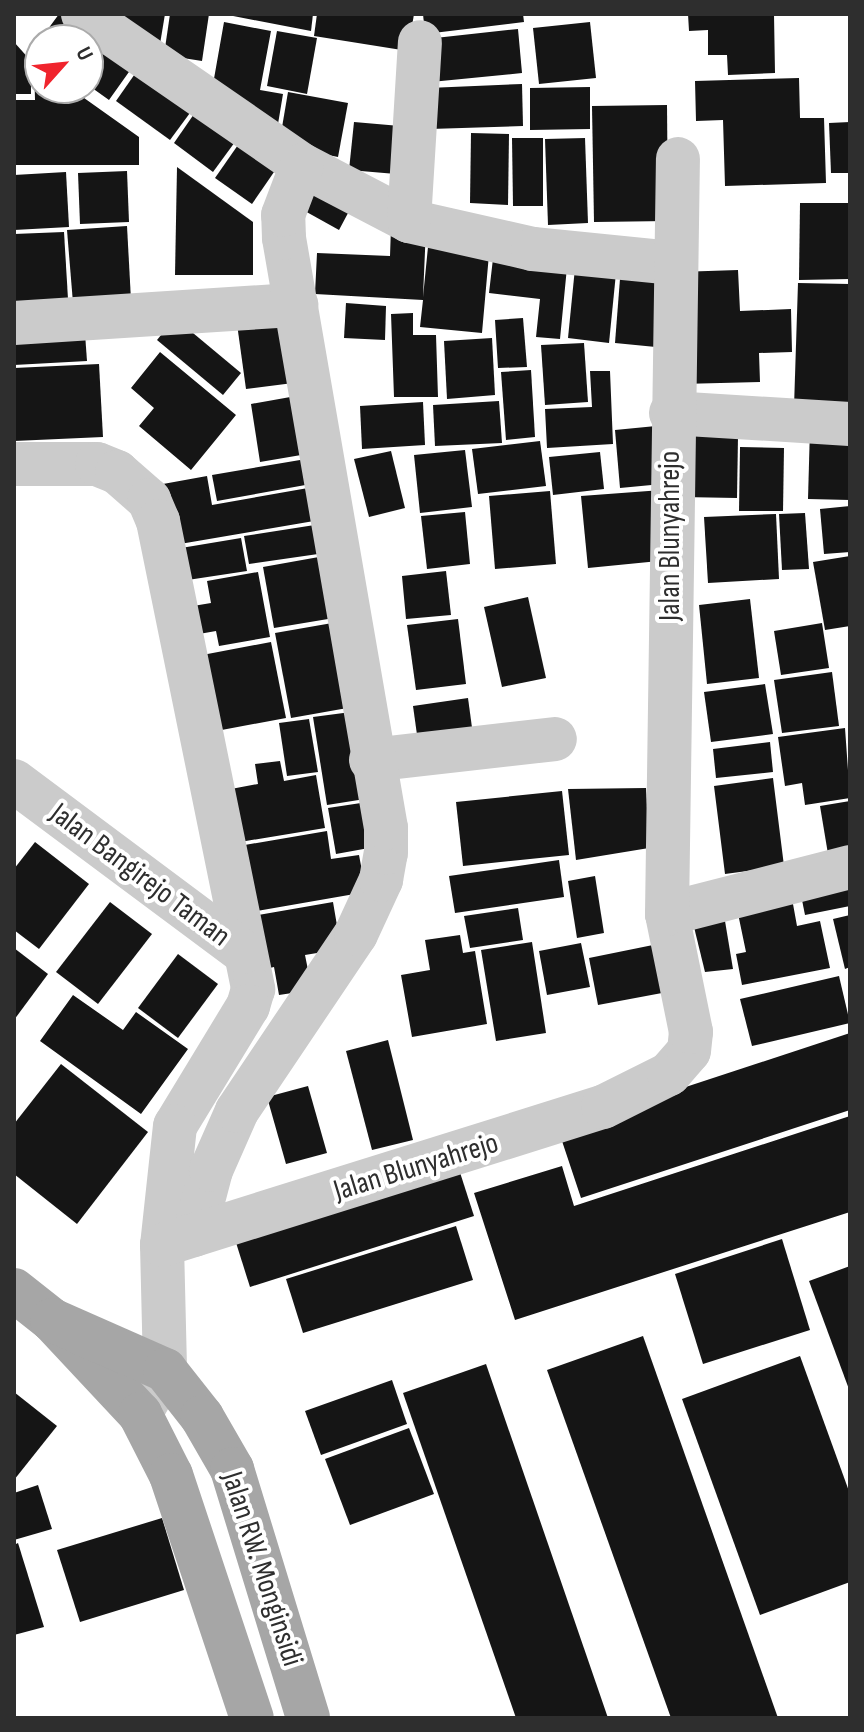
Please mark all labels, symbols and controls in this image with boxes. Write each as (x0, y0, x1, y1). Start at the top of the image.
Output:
north arrow (24, 24, 104, 104)
text: U (69, 43, 99, 65)
street label: Jalan Blunyahrejo (652, 451, 688, 621)
street label: Jalan Bangirejo Taman (43, 796, 237, 954)
street label: Jalan Blunyahrejo (329, 1125, 503, 1209)
street label: Jalan RW. Monginsidi (214, 1467, 310, 1671)

